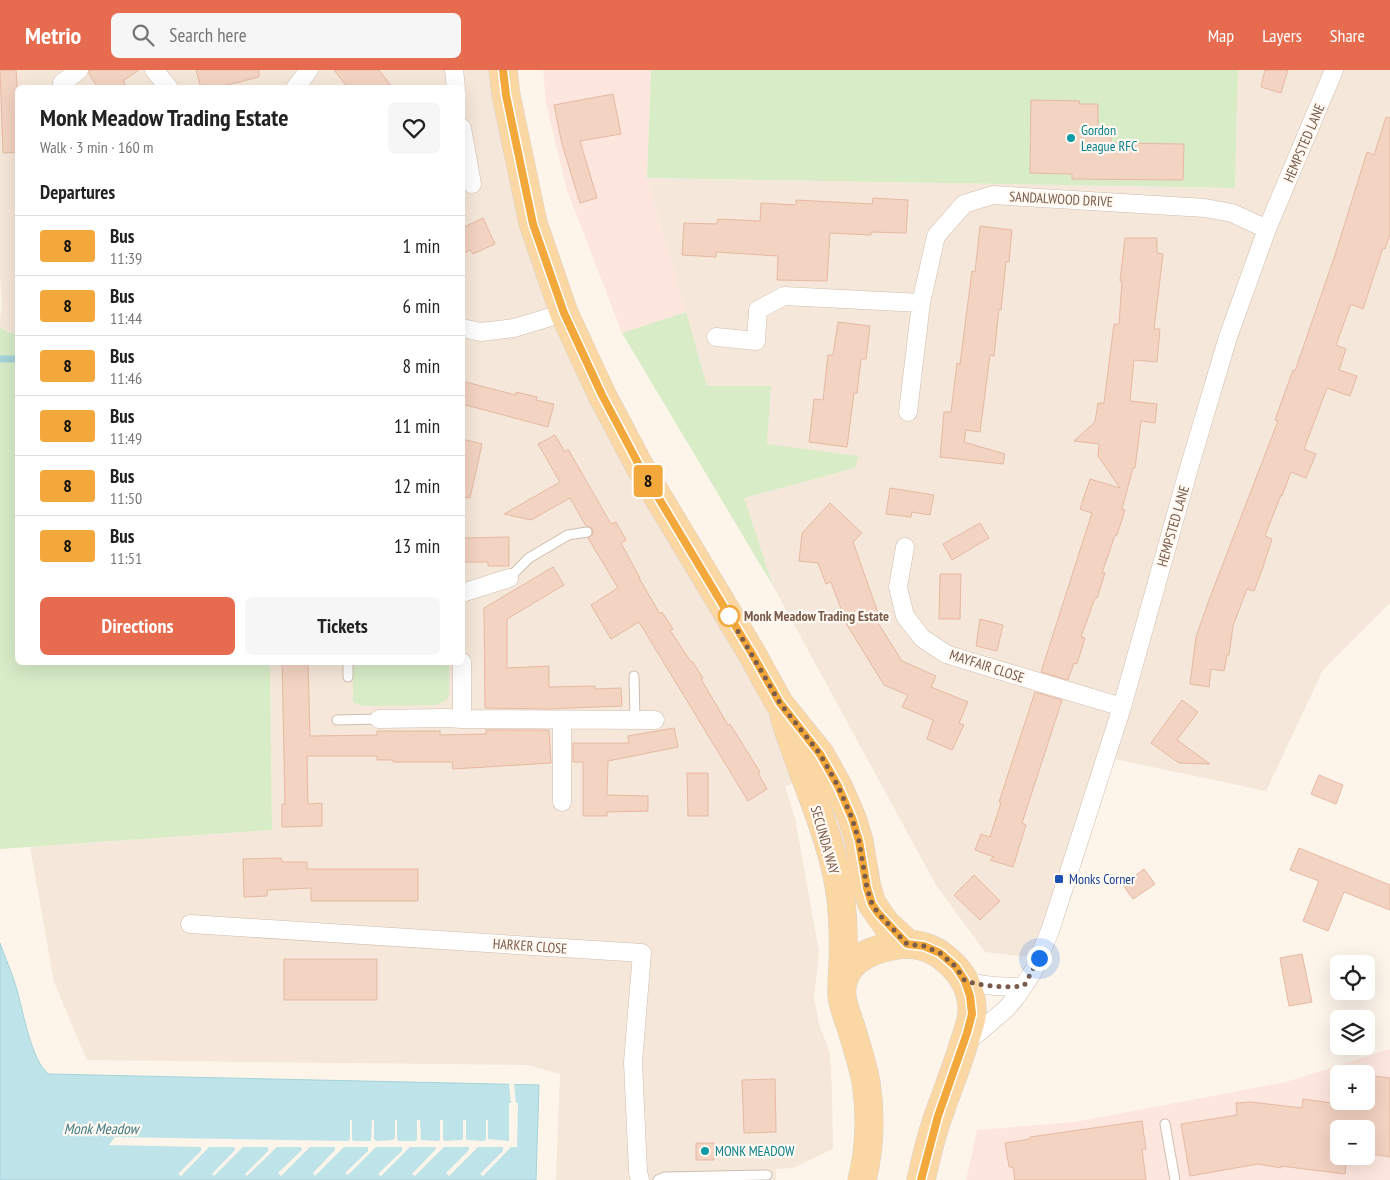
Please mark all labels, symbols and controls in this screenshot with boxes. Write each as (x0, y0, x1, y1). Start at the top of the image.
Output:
search box (111, 13, 461, 58)
text: Metrio (25, 20, 81, 51)
icon: search (129, 21, 157, 49)
text: Search here (169, 23, 247, 47)
text: Map (1208, 24, 1234, 47)
text: Layers (1262, 24, 1302, 47)
text: Share (1330, 24, 1365, 47)
street label: HEMPSTED LANE (1279, 101, 1329, 185)
text: Monk Meadow Trading Estate (40, 102, 288, 133)
button: heart (388, 102, 440, 154)
place label: Gordon League RFC (1081, 121, 1138, 155)
marker: Gordon League RFC (1065, 132, 1077, 144)
text: Walk · 3 min · 160 m (40, 137, 153, 157)
text: Departures (40, 180, 115, 204)
street label: SANDALWOOD DRIVE (1009, 187, 1113, 211)
text: Bus (110, 224, 134, 248)
text: 8 (63, 234, 72, 257)
text: 1 min (403, 234, 440, 258)
text: 11:39 (110, 248, 142, 268)
text: Bus (110, 284, 134, 308)
text: 8 (63, 294, 72, 317)
text: 6 min (403, 294, 440, 318)
text: 11:44 (110, 308, 142, 328)
text: Bus (110, 344, 134, 368)
text: 8 (63, 354, 72, 377)
text: 8 min (403, 354, 440, 378)
text: 11:46 (110, 368, 142, 388)
text: Bus (110, 404, 134, 428)
text: 8 (63, 414, 72, 437)
text: 11 min (394, 414, 440, 438)
text: 11:49 (110, 428, 142, 448)
text: Bus (110, 464, 134, 488)
line badge: 8 (632, 465, 664, 497)
text: 8 (644, 469, 652, 492)
text: 8 (63, 474, 72, 497)
text: 12 min (394, 474, 440, 498)
street label: HEMPSTED LANE (1153, 483, 1193, 569)
text: 11:50 (110, 488, 142, 508)
text: Bus (110, 524, 134, 548)
text: 8 (63, 534, 72, 557)
text: 13 min (394, 534, 440, 558)
text: 11:51 (110, 548, 142, 568)
button: Directions (40, 597, 235, 655)
button: Tickets (245, 597, 440, 655)
marker: Monk Meadow Trading Estate (718, 605, 740, 627)
place label: Monk Meadow Trading Estate (744, 607, 889, 625)
street label: MAYFAIR CLOSE (947, 645, 1027, 687)
street label: SECUNDA WAY (807, 804, 844, 877)
place label: Monks Corner (1069, 870, 1135, 888)
marker: Monks Corner (1053, 873, 1065, 885)
street label: HARKER CLOSE (492, 934, 568, 958)
your location (1027, 946, 1052, 971)
map controls (1330, 955, 1375, 1165)
button: locate (1330, 955, 1375, 1000)
button: layers (1330, 1010, 1375, 1055)
button: + (1330, 1065, 1375, 1110)
water label: Monk Meadow (64, 1119, 140, 1138)
button: − (1330, 1120, 1375, 1165)
place label: MONK MEADOW (715, 1142, 795, 1160)
marker: MONK MEADOW (699, 1145, 711, 1157)

